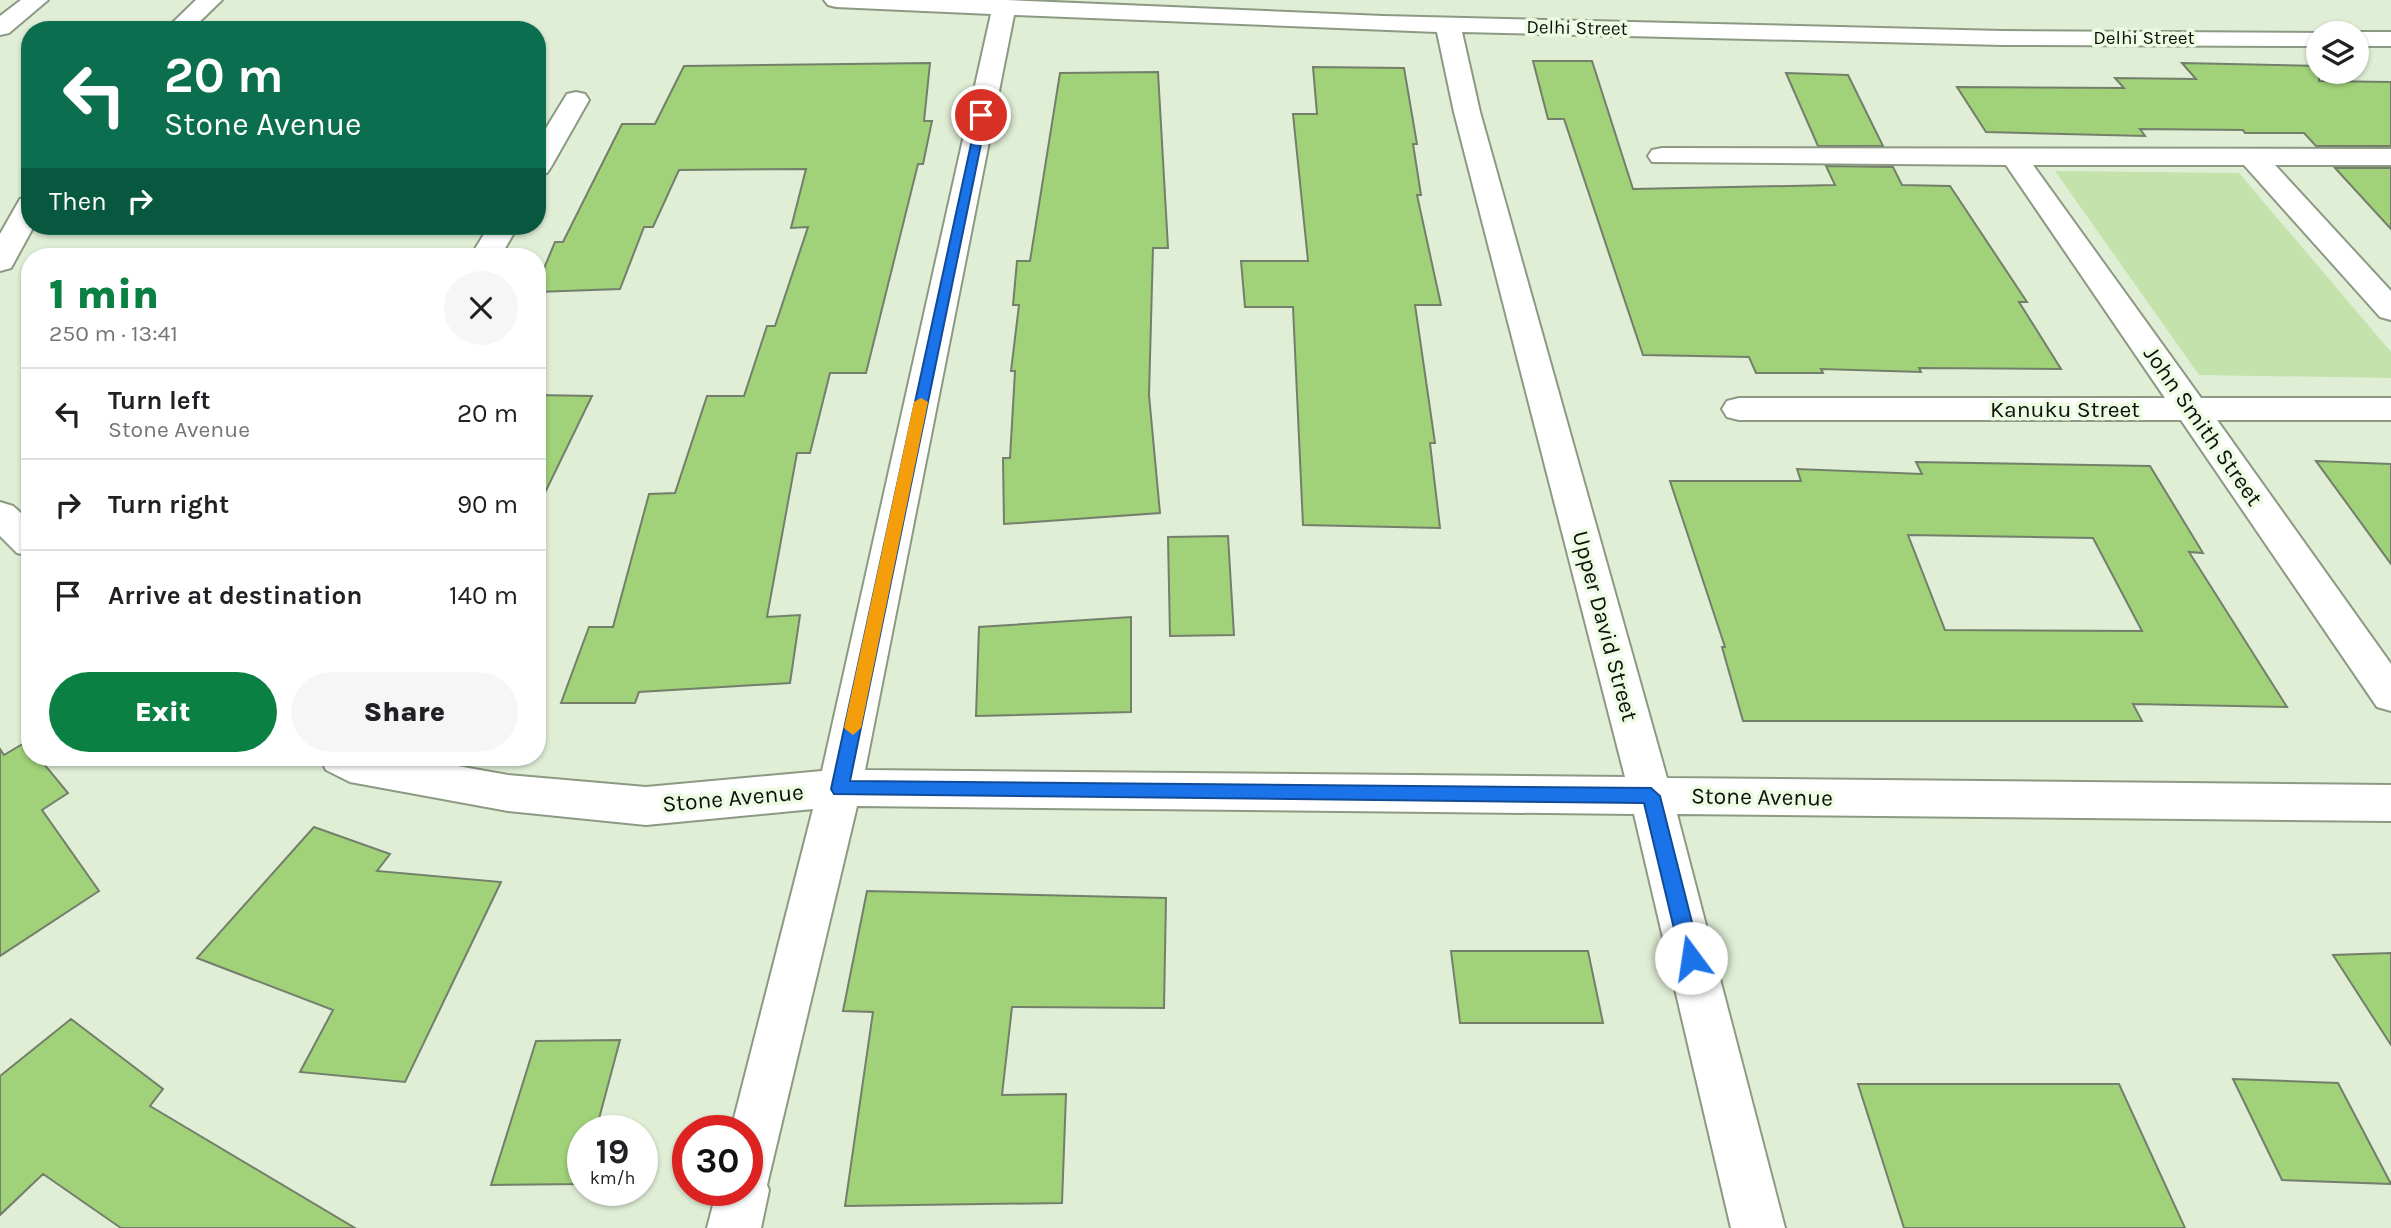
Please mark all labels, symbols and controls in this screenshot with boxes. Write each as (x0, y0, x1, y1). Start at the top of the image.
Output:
street label: Delhi Street (1526, 16, 1628, 40)
map controls (2306, 21, 2369, 84)
button: layers (2306, 21, 2369, 84)
street label: Delhi Street (2093, 27, 2195, 49)
text: 20 m (164, 47, 284, 104)
icon: left (49, 49, 140, 140)
pin (951, 85, 1011, 145)
icon: arrive (962, 96, 1000, 134)
text: Stone Avenue (164, 106, 362, 143)
icon: right (121, 182, 159, 220)
text: Then (49, 186, 107, 217)
text: 1 min (49, 269, 159, 319)
button: close (444, 271, 518, 345)
text: 250 m · 13:41 (49, 320, 178, 347)
street label: John Smith Street (2138, 341, 2268, 511)
text: Turn left (108, 385, 210, 416)
icon: left (49, 395, 87, 433)
street label: Kanuku Street (1990, 396, 2140, 423)
text: 20 m (457, 398, 518, 429)
text: Stone Avenue (108, 416, 250, 443)
icon: right (49, 486, 87, 524)
text: Turn right (108, 489, 229, 520)
text: 90 m (457, 489, 518, 520)
street label: Upper David Street (1567, 528, 1643, 724)
icon: arrive (49, 577, 87, 615)
text: Arrive at destination (108, 580, 362, 611)
text: 140 m (449, 580, 518, 611)
button: Exit (49, 672, 277, 752)
button: Share (291, 672, 518, 752)
street label: Stone Avenue (661, 778, 805, 818)
street label: Stone Avenue (1691, 782, 1833, 812)
position arrow (1654, 921, 1728, 995)
speed limit sign: 30 (672, 1115, 763, 1206)
text: 19 (596, 1131, 629, 1172)
text: km/h (590, 1167, 635, 1189)

